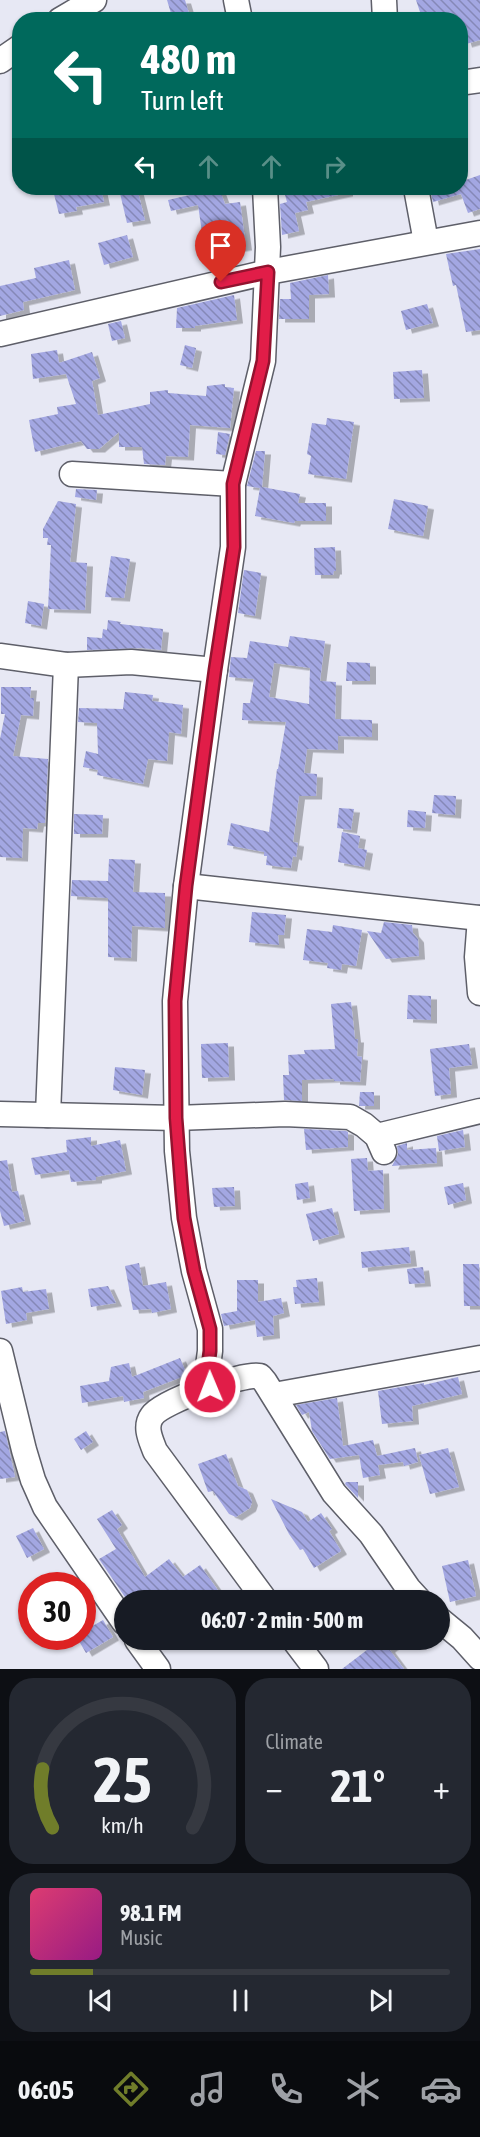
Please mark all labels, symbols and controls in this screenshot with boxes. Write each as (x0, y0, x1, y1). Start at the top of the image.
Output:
text: 480 m (141, 35, 236, 83)
icon: left (42, 36, 120, 114)
text: Turn left (141, 85, 224, 116)
icon: left (129, 150, 162, 183)
icon: ahead (192, 150, 225, 183)
icon: ahead (255, 150, 288, 183)
icon: right (318, 150, 351, 183)
pin (195, 220, 246, 282)
icon: arrive (204, 229, 237, 262)
position arrow (178, 1355, 242, 1419)
speed limit sign: 30 (18, 1572, 96, 1650)
text: 06:07 · 2 min · 500 m (201, 1607, 363, 1633)
text: Climate (266, 1730, 323, 1753)
text: 25 (93, 1744, 152, 1815)
text: 21° (330, 1760, 385, 1812)
text: − (266, 1768, 283, 1806)
text: + (433, 1768, 450, 1806)
text: km/h (101, 1813, 144, 1838)
text: 98.1 FM (120, 1900, 182, 1926)
text: Music (120, 1926, 162, 1949)
icon: previous (84, 1984, 117, 2017)
icon: pause (224, 1984, 257, 2017)
icon: next (364, 1984, 397, 2017)
icon: directions (110, 2068, 152, 2110)
icon: music (187, 2068, 229, 2110)
icon: phone (265, 2068, 307, 2110)
icon: climate (342, 2068, 384, 2110)
icon: car (420, 2068, 462, 2110)
text: 06:05 (18, 2074, 74, 2105)

